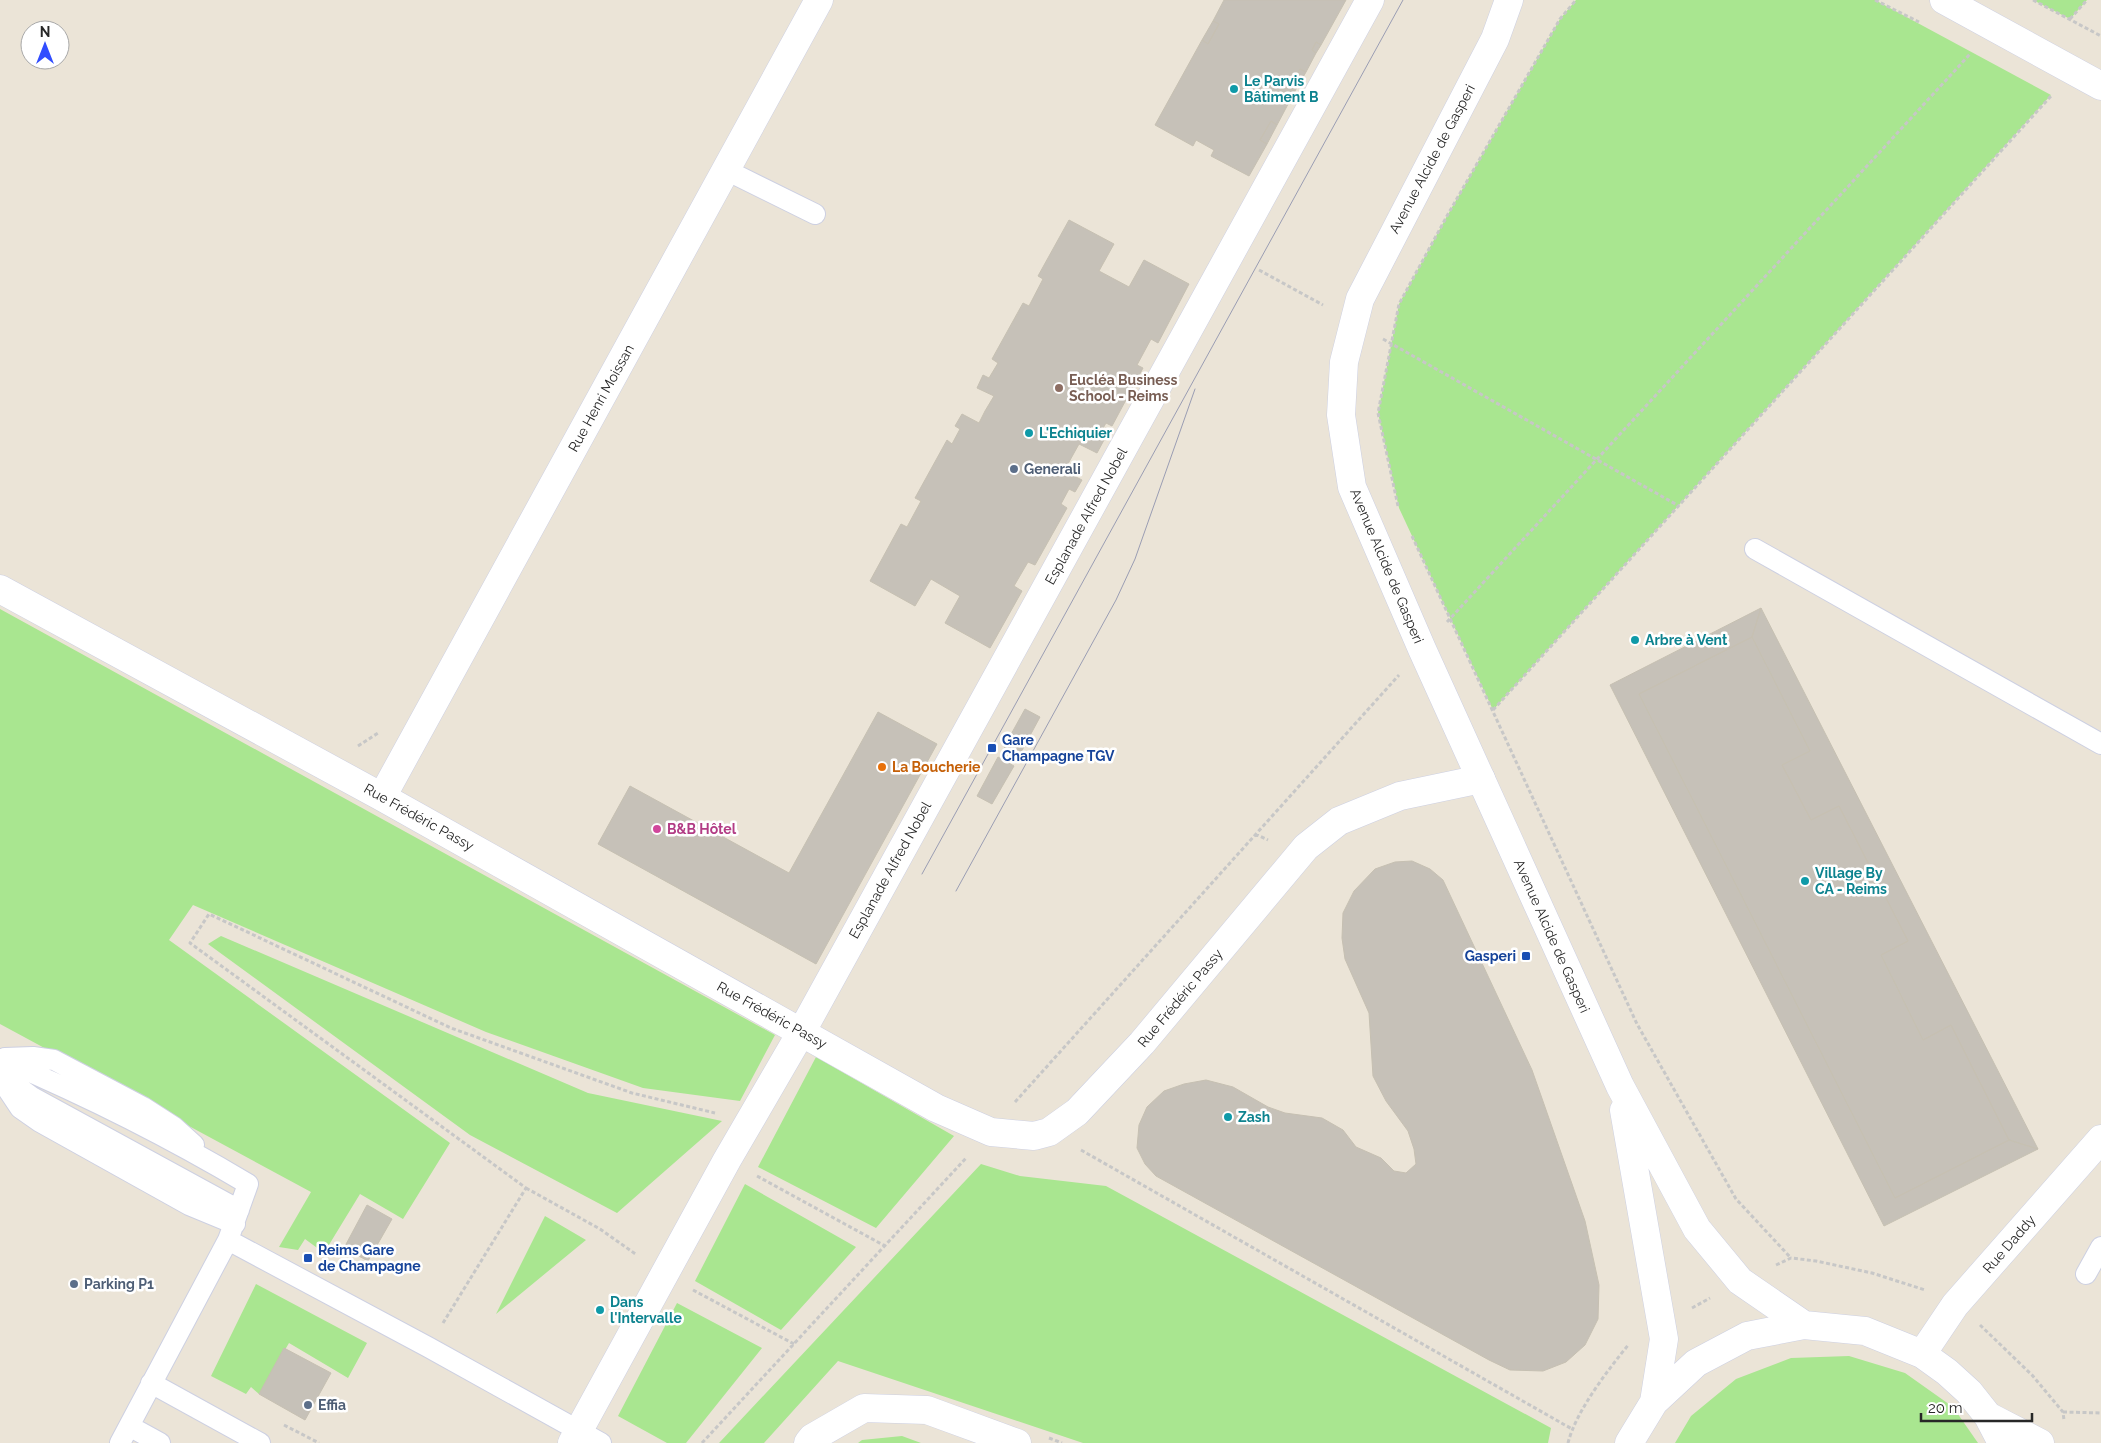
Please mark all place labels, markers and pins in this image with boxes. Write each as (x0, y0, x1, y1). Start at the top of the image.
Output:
place label: Le Parvis Bâtiment B (1244, 73, 1319, 105)
marker: Le Parvis Bâtiment B (1228, 83, 1240, 95)
place label: Eucléa Business School - Reims (1069, 372, 1177, 404)
marker: Eucléa Business School - Reims (1053, 382, 1065, 394)
place label: L'Echiquier (1039, 425, 1113, 441)
marker: L'Echiquier (1023, 427, 1035, 439)
place label: Generali (1024, 461, 1081, 477)
marker: Generali (1008, 463, 1020, 475)
place label: Arbre à Vent (1645, 632, 1728, 648)
marker: Arbre à Vent (1629, 634, 1641, 646)
place label: Gare Champagne TGV (1002, 732, 1115, 764)
marker: Gare Champagne TGV (986, 742, 998, 754)
place label: La Boucherie (892, 759, 981, 775)
marker: La Boucherie (876, 761, 888, 773)
place label: B&B Hôtel (667, 821, 737, 837)
marker: B&B Hôtel (651, 823, 663, 835)
place label: Village By CA - Reims (1815, 865, 1887, 897)
marker: Village By CA - Reims (1799, 875, 1811, 887)
place label: Gasperi (1465, 948, 1516, 964)
marker: Gasperi (1520, 950, 1532, 962)
place label: Zash (1238, 1109, 1270, 1125)
marker: Zash (1222, 1111, 1234, 1123)
place label: Reims Gare de Champagne (318, 1242, 421, 1274)
marker: Reims Gare de Champagne (302, 1252, 314, 1264)
place label: Parking P1 (84, 1276, 154, 1292)
marker: Parking P1 (68, 1278, 80, 1290)
place label: Dans l'Intervalle (610, 1294, 682, 1326)
marker: Dans l'Intervalle (594, 1304, 606, 1316)
place label: Effia (318, 1397, 346, 1413)
marker: Effia (302, 1399, 314, 1411)

